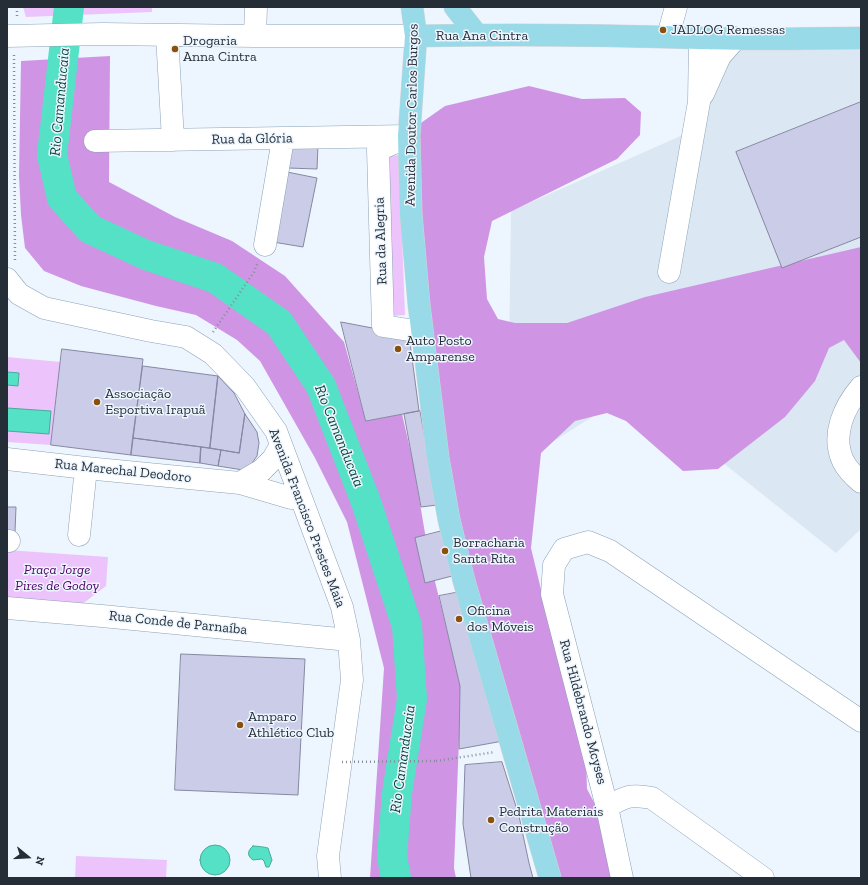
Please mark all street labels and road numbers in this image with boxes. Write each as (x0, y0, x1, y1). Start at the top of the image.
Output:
street label: Avenida Doutor Carlos Burgos (402, 23, 422, 207)
street label: Rua Ana Cintra (436, 28, 528, 44)
street label: Rua da Glória (211, 130, 293, 148)
street label: Rua da Alegria (371, 197, 391, 285)
street label: Avenida Francisco Prestes Maia (265, 426, 349, 610)
street label: Rua Marechal Deodoro (54, 455, 192, 487)
street label: Rua Conde de Parnaíba (108, 607, 248, 639)
street label: Rua Hildebrando Mcyses (556, 638, 610, 786)

